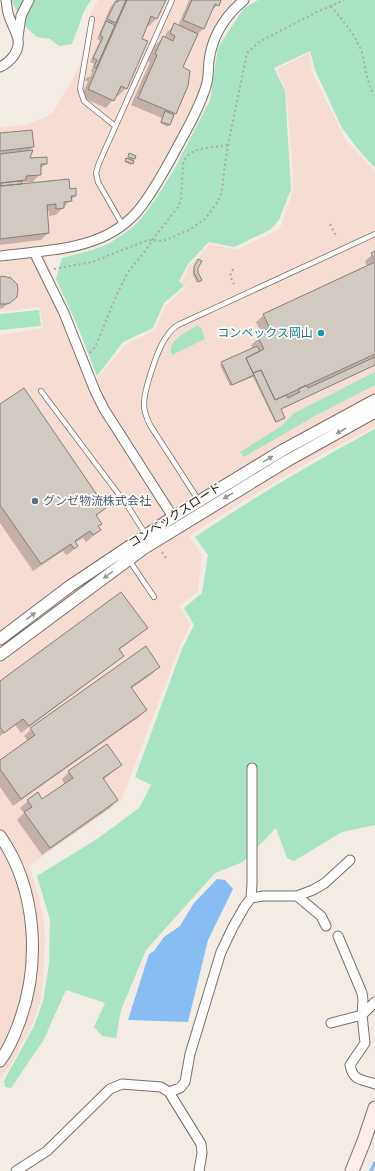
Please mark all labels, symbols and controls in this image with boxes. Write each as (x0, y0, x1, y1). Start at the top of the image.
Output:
place label: コンベックス岡山 (217, 326, 313, 340)
marker: コンベックス岡山 (316, 328, 326, 338)
one-way arrow (335, 427, 347, 434)
one-way arrow (263, 455, 273, 463)
street label: コンベックスロード (126, 480, 224, 550)
one-way arrow (223, 492, 233, 500)
place label: グンゼ物流株式会社 (43, 494, 151, 508)
marker: グンゼ物流株式会社 (30, 496, 40, 506)
one-way arrow (103, 571, 114, 579)
one-way arrow (26, 611, 37, 620)

